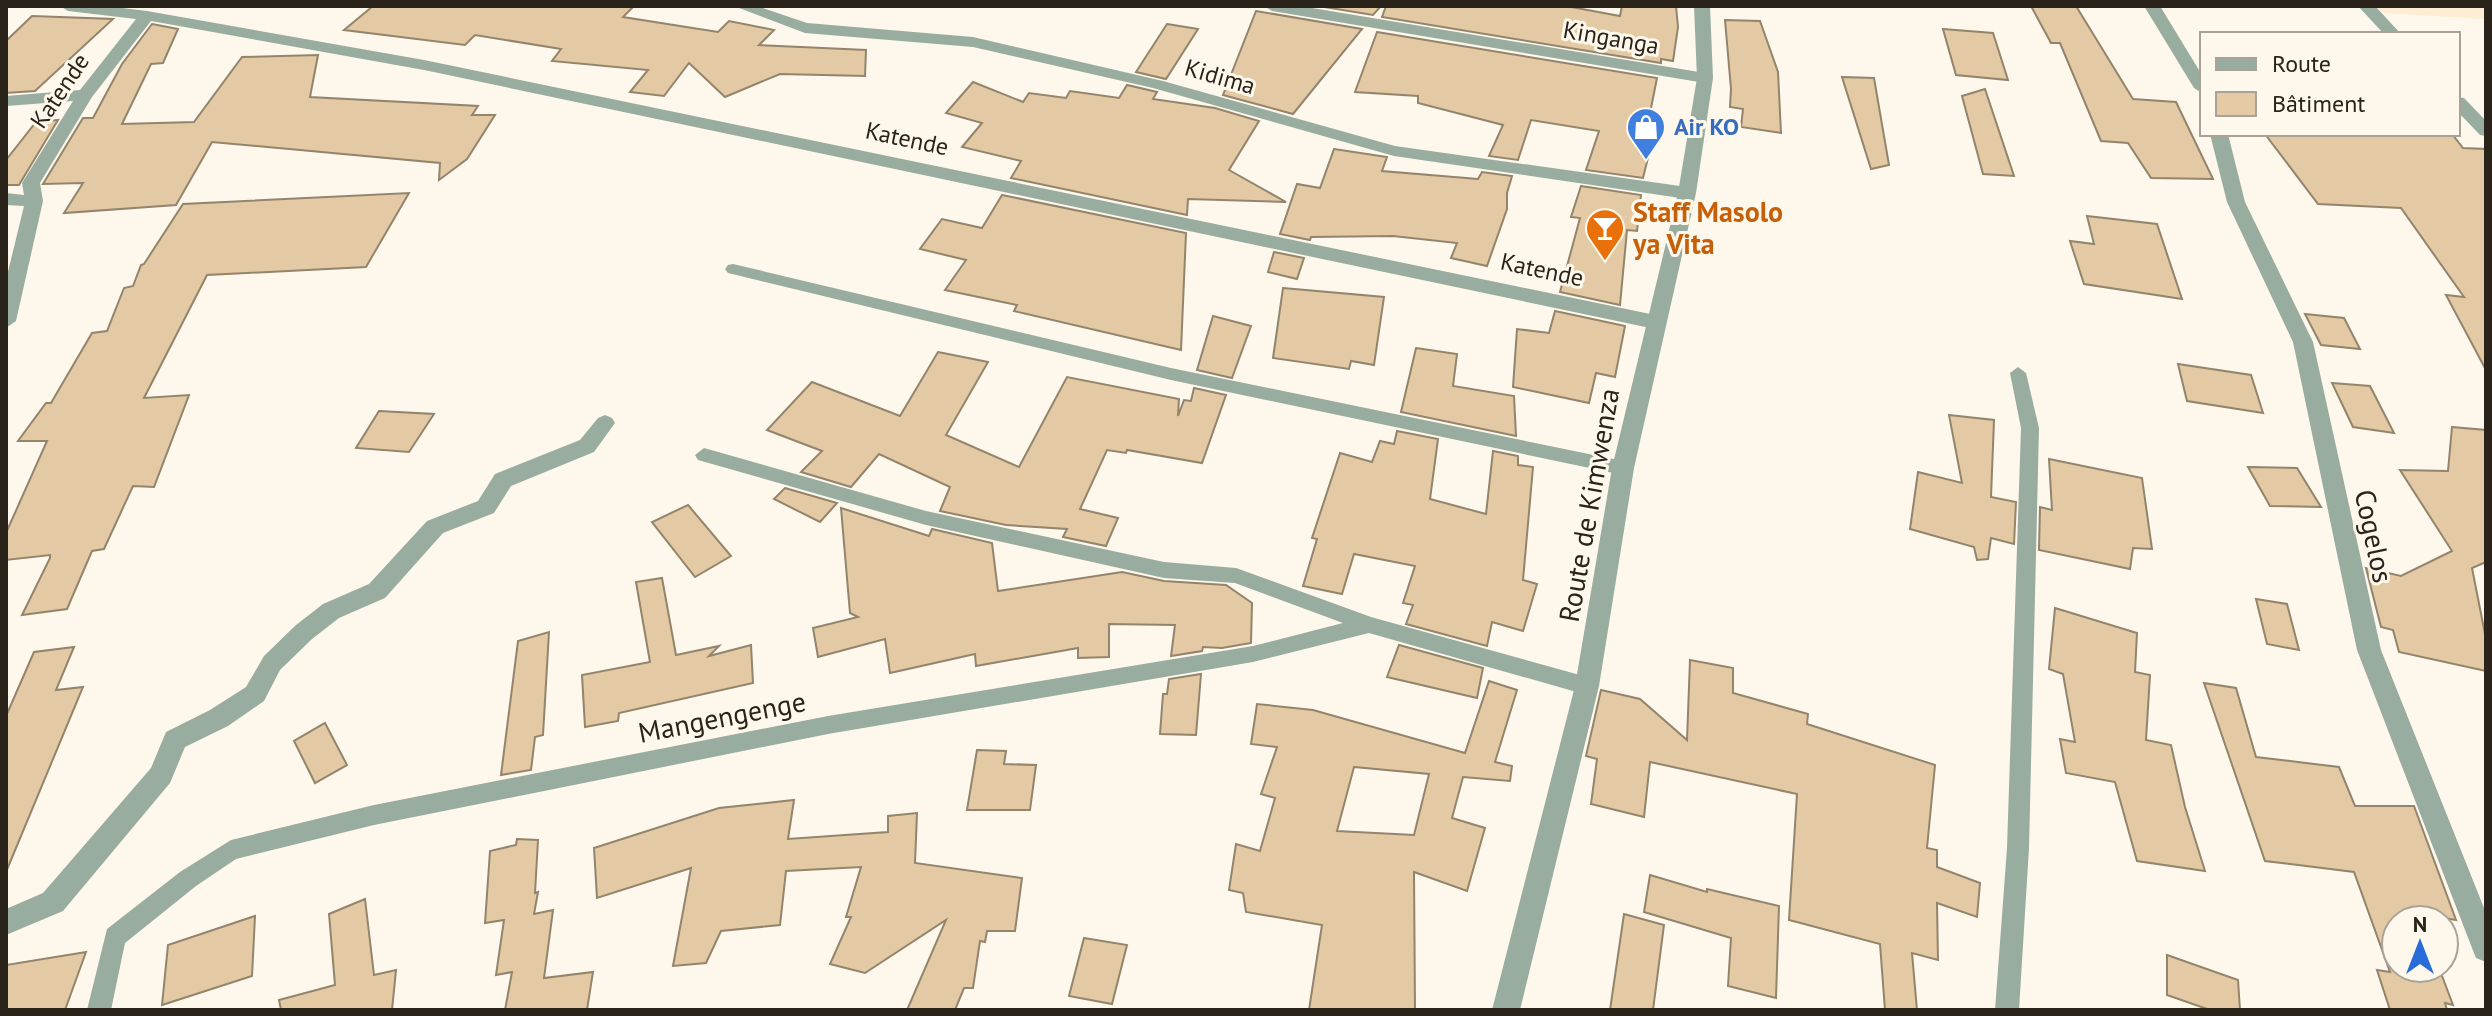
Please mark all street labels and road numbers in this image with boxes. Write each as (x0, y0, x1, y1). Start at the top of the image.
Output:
street label: Kinganga (1561, 14, 1662, 61)
street label: Katende (23, 47, 96, 134)
street label: Kidima (1181, 52, 1259, 101)
street label: Katende (863, 115, 951, 162)
street label: Katende (1498, 246, 1586, 293)
street label: Route de Kimwenza (1550, 385, 1627, 625)
street label: Cogelos (2347, 486, 2402, 586)
street label: Mangengenge (635, 682, 809, 751)

